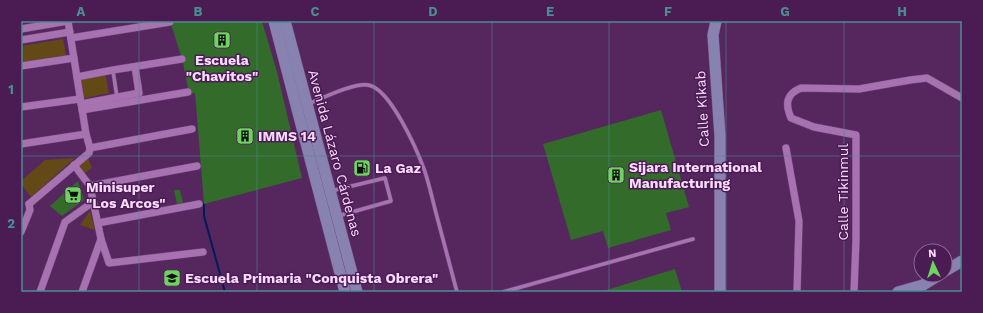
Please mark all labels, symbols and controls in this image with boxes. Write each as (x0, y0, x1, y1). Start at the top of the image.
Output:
text: A (77, 4, 86, 19)
text: B (194, 4, 203, 19)
text: C (311, 4, 320, 19)
text: D (428, 4, 438, 19)
text: E (546, 4, 554, 19)
text: F (664, 4, 672, 19)
text: G (780, 4, 790, 19)
text: H (897, 4, 907, 19)
building icon: Escuela "Chavitos" (212, 30, 232, 50)
place label: Escuela "Chavitos" (186, 52, 258, 84)
street label: Avenida Lázaro Cárdenas (305, 68, 365, 238)
street label: Calle Kikab (692, 70, 712, 148)
text: 1 (8, 82, 14, 97)
building icon: IMMS 14 (235, 126, 255, 146)
place label: IMMS 14 (258, 128, 316, 144)
street label: Calle Tikinmul (835, 143, 851, 241)
fuel station icon: La Gaz (352, 158, 372, 178)
place label: Sijara International Manufacturing (629, 159, 762, 191)
place label: La Gaz (375, 160, 421, 176)
building icon: Sijara International Manufacturing (606, 165, 626, 185)
place label: Minisuper "Los Arcos" (86, 179, 166, 211)
supermarket icon: Minisuper "Los Arcos" (63, 185, 83, 205)
text: 2 (7, 216, 15, 231)
north arrow (913, 243, 953, 283)
text: N (928, 247, 937, 260)
school or university icon: Escuela Primaria "Conquista Obrera" (162, 268, 182, 288)
place label: Escuela Primaria "Conquista Obrera" (185, 270, 438, 286)

